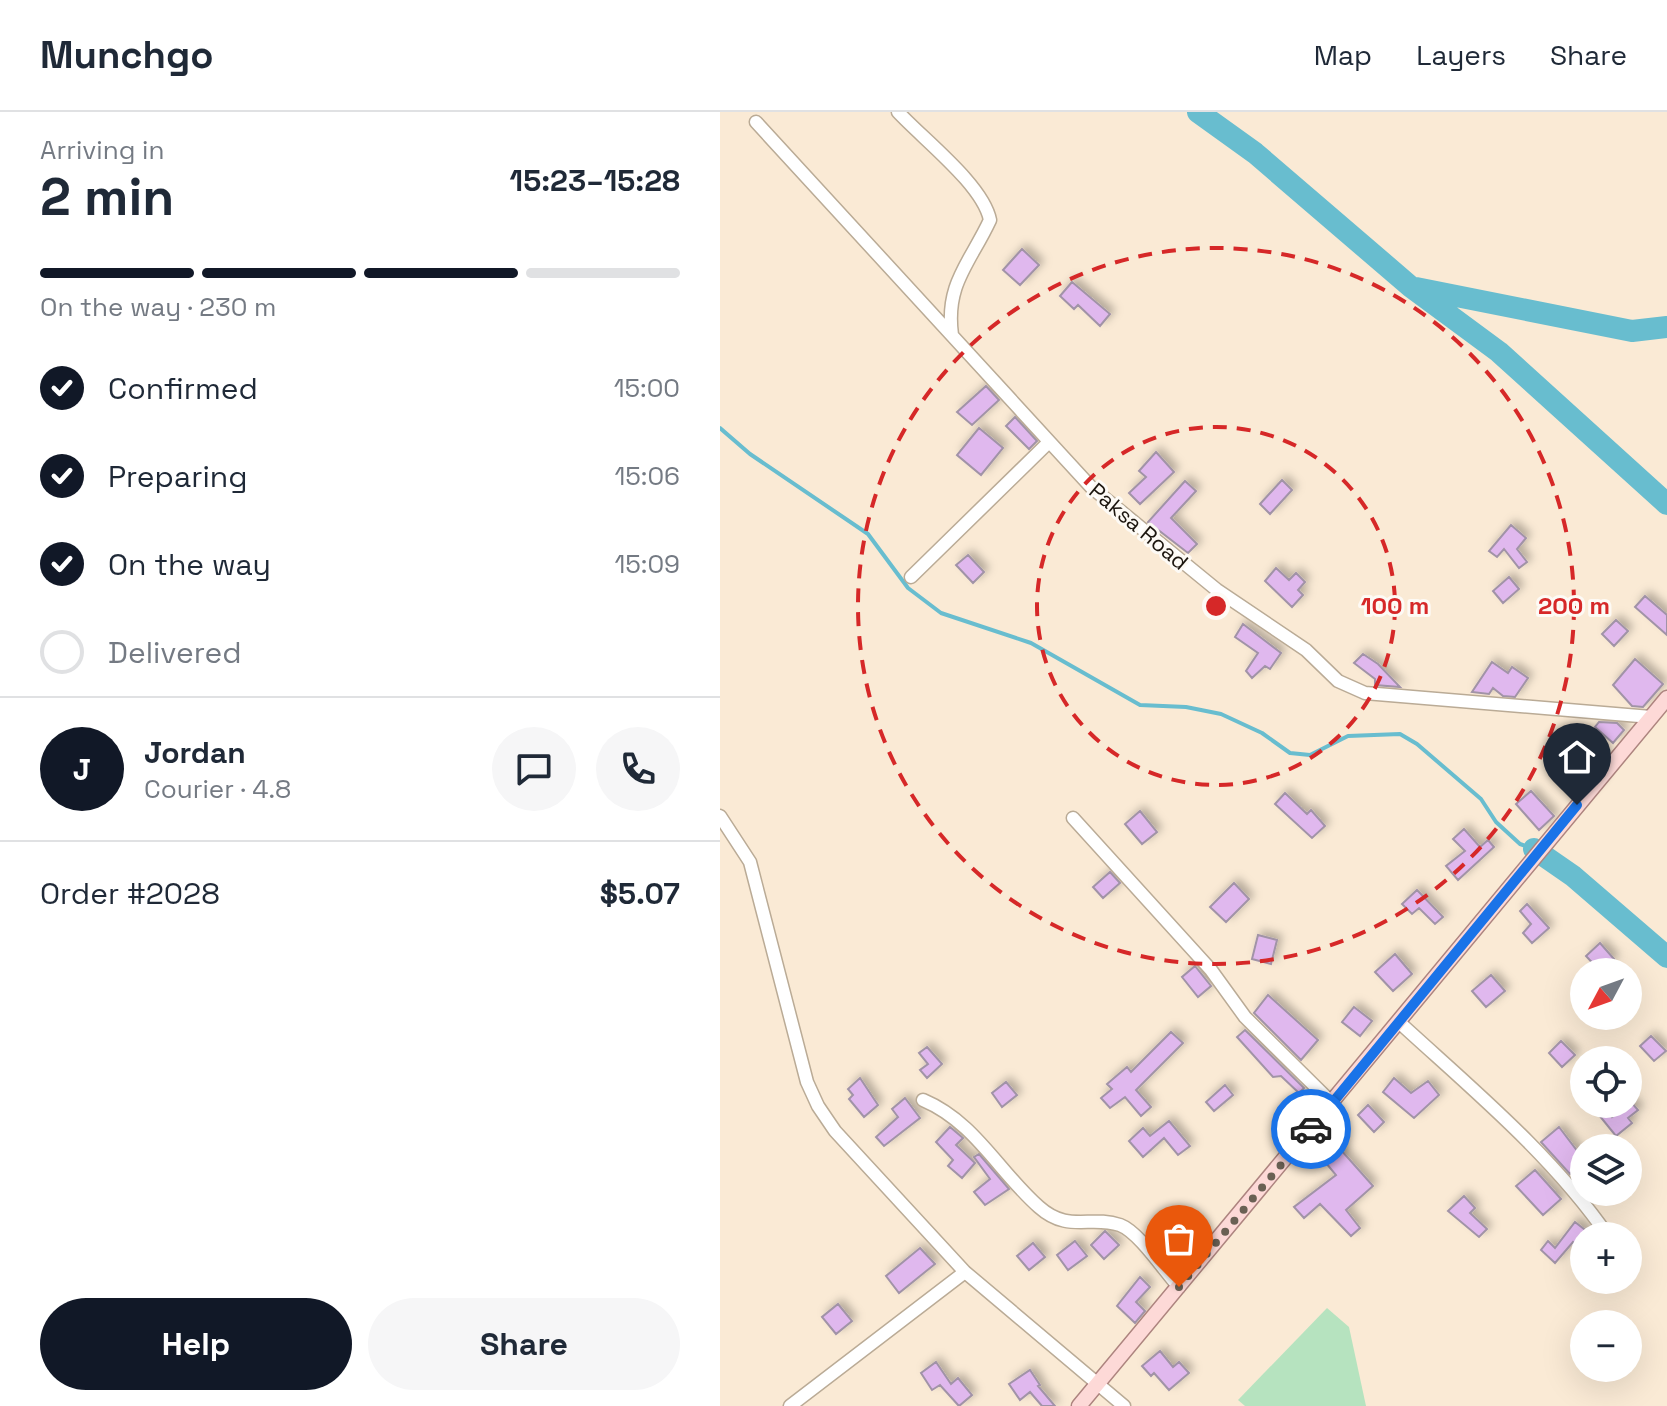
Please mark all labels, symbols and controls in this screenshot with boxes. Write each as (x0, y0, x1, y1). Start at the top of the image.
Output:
text: Munchgo (40, 31, 214, 79)
text: Map (1314, 37, 1372, 73)
text: Layers (1416, 37, 1506, 73)
text: Share (1550, 37, 1627, 73)
text: Arriving in (40, 133, 164, 167)
text: 15:23–15:28 (510, 161, 680, 200)
text: 2 min (40, 164, 174, 230)
text: On the way · 230 m (40, 290, 276, 324)
icon: check (40, 366, 84, 410)
text: Confirmed (108, 369, 258, 408)
text: 15:00 (614, 371, 680, 405)
icon: check (40, 454, 84, 498)
text: Preparing (108, 457, 247, 496)
text: 15:06 (614, 459, 680, 493)
street label: Paksa Road (1084, 476, 1194, 576)
icon: check (40, 542, 84, 586)
text: On the way (108, 545, 271, 584)
text: 15:09 (614, 547, 680, 581)
text: 100 m (1361, 590, 1429, 621)
text: 200 m (1538, 590, 1610, 621)
centre of rings (1202, 592, 1230, 620)
text: Delivered (108, 633, 242, 672)
pin (1543, 723, 1611, 805)
button: chat (492, 727, 576, 811)
button: phone (596, 727, 680, 811)
text: Jordan (144, 733, 246, 772)
icon: home (1555, 735, 1599, 779)
text: J (73, 750, 91, 789)
text: Courier · 4.8 (144, 772, 291, 806)
text: Order #2028 (40, 874, 220, 913)
text: $5.07 (600, 874, 680, 913)
north arrow (1570, 958, 1642, 1030)
map controls (1570, 958, 1642, 1382)
button: locate (1570, 1046, 1642, 1118)
courier (1271, 1089, 1351, 1169)
icon: car (1289, 1107, 1333, 1151)
button: layers (1570, 1134, 1642, 1206)
pin (1145, 1205, 1213, 1287)
icon: bag (1157, 1217, 1201, 1261)
button: + (1570, 1222, 1642, 1294)
button: Help (40, 1298, 352, 1390)
button: Share (368, 1298, 680, 1390)
button: − (1570, 1310, 1642, 1382)

